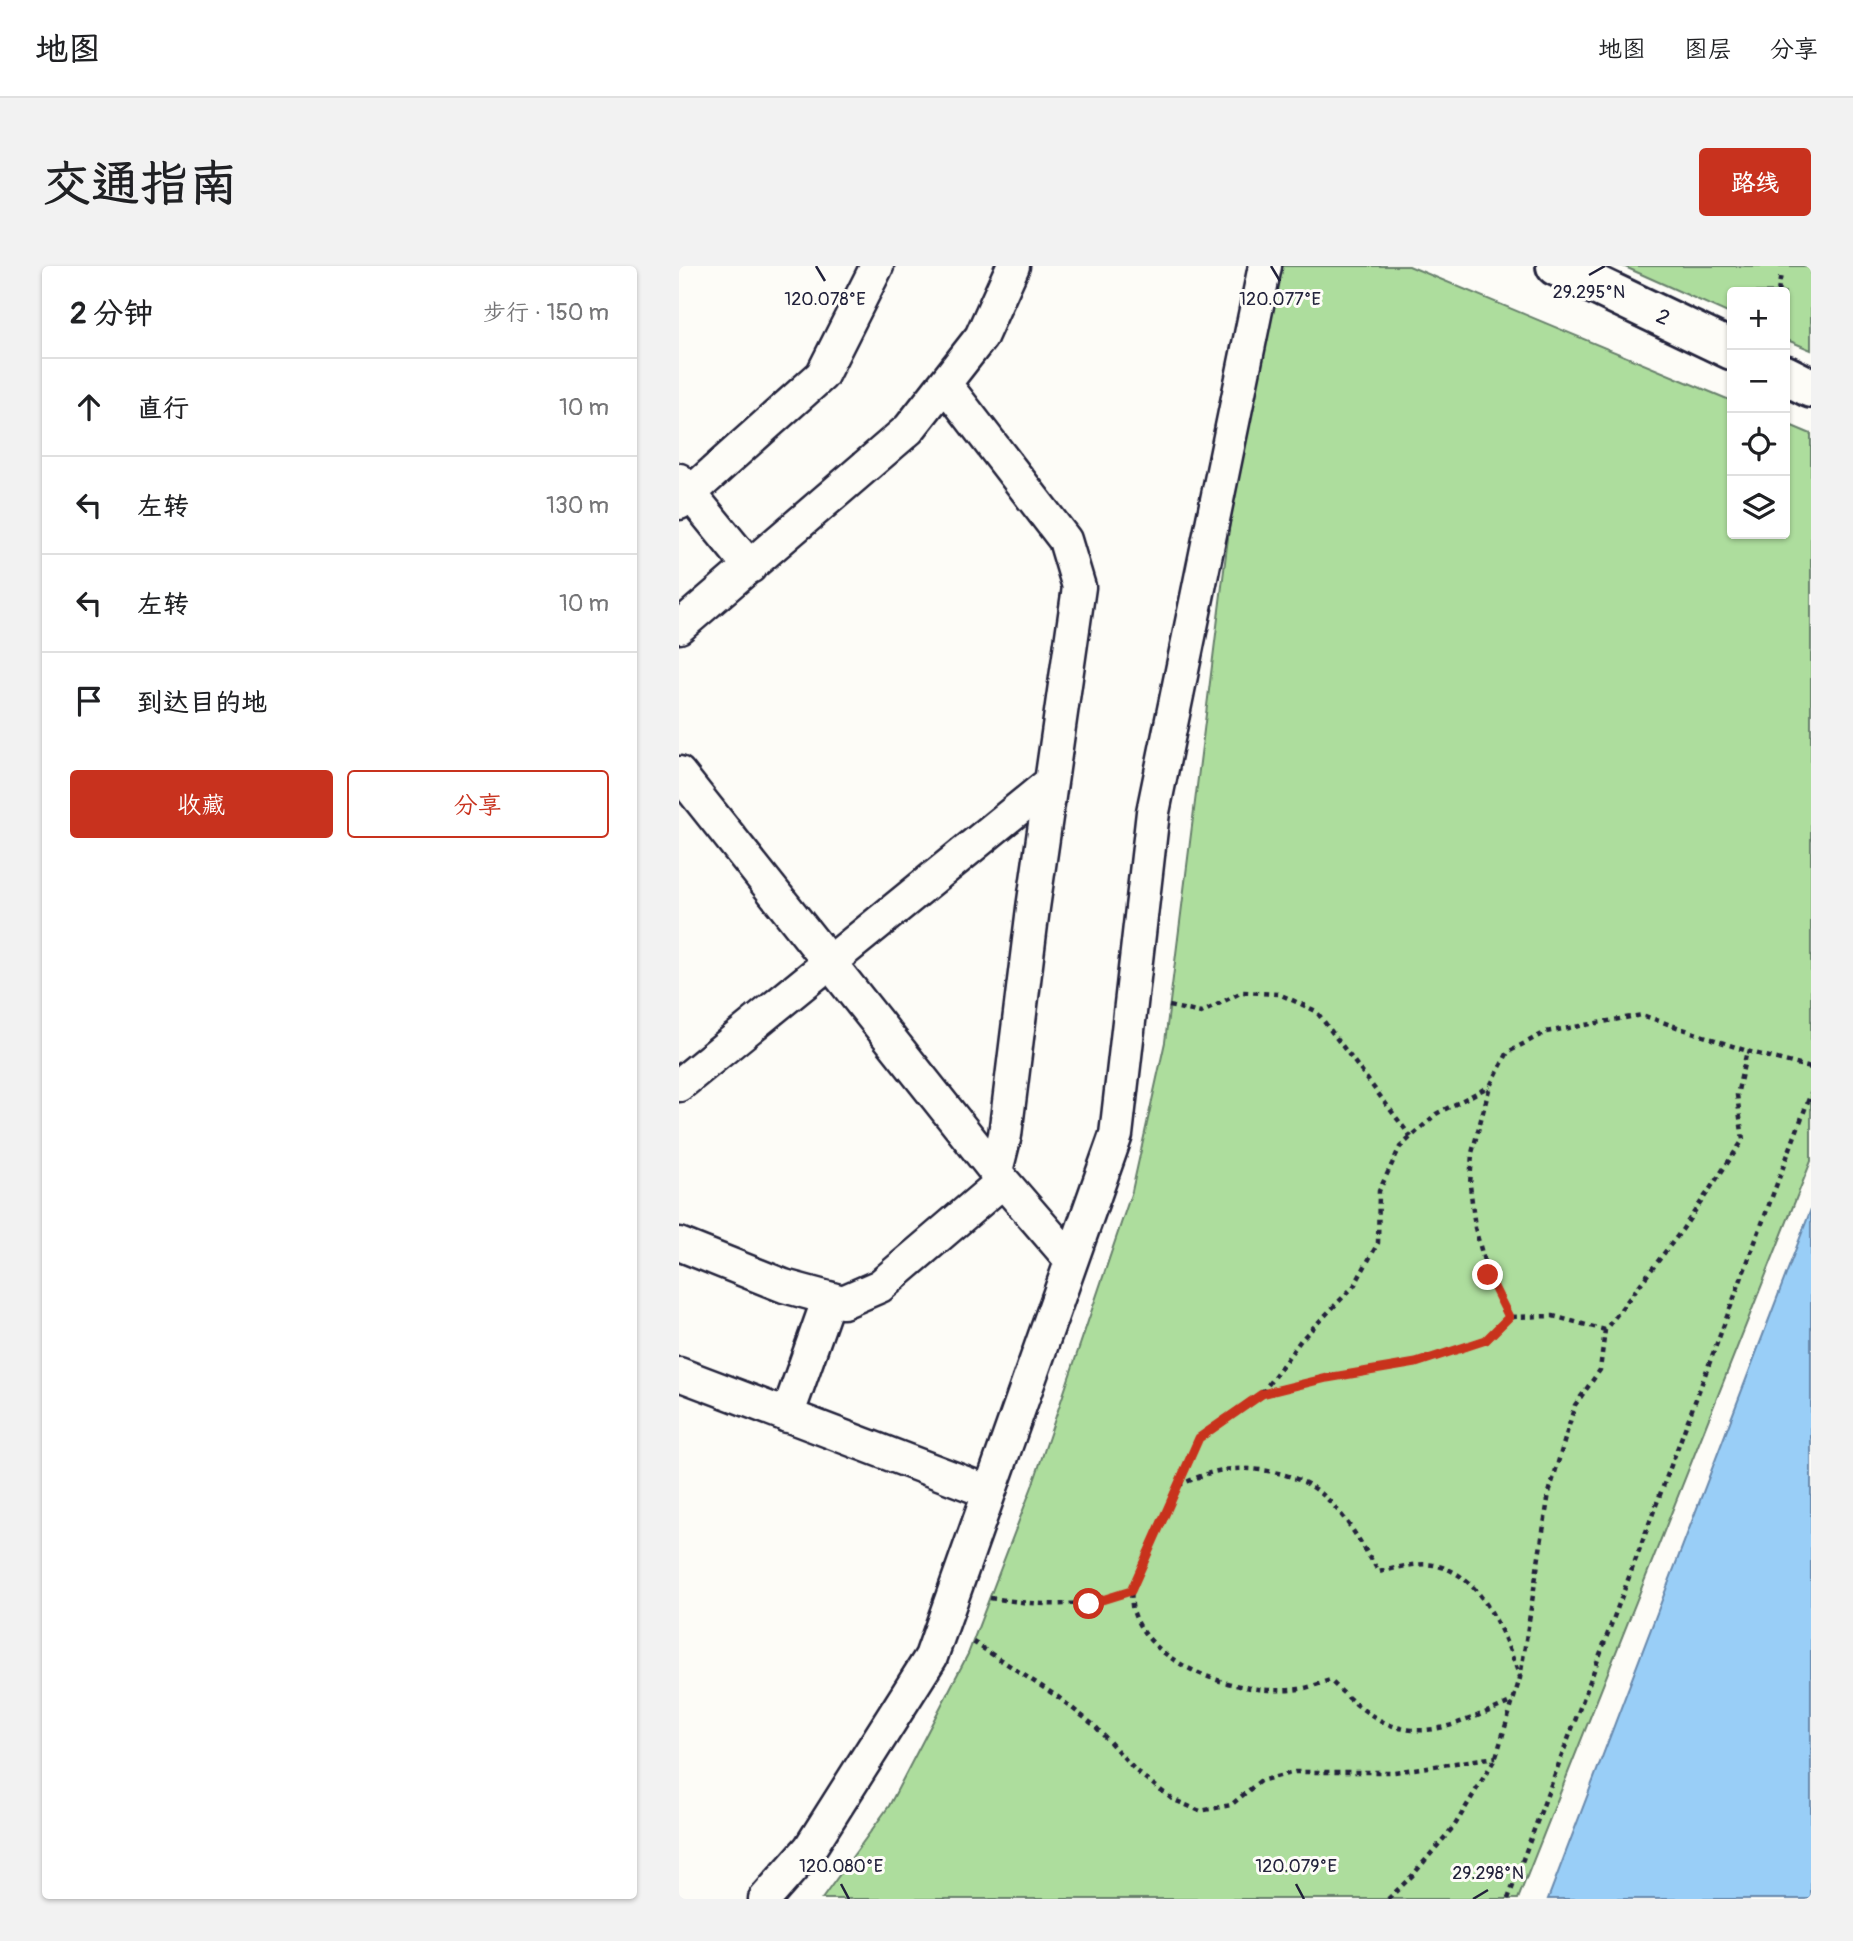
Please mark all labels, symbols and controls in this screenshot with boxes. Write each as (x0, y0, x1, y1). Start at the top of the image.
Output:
text: 地图 (35, 29, 101, 70)
text: 地图 (1598, 35, 1646, 64)
text: 图层 (1684, 35, 1732, 64)
text: 分享 (1770, 35, 1818, 64)
button: 路线 (1699, 148, 1811, 216)
text: 交通指南 (42, 154, 238, 215)
text: 29.295°N (1553, 281, 1625, 304)
map controls (1727, 287, 1790, 539)
button: + (1727, 287, 1790, 350)
text: 120.078°E (784, 288, 866, 311)
text: 120.077°E (1239, 288, 1321, 311)
text: 2 分钟 (70, 295, 153, 332)
text: 步行 · 150 m (483, 298, 609, 327)
street label: 2 (1652, 303, 1674, 332)
button: − (1727, 350, 1790, 413)
icon: ahead (70, 388, 108, 426)
text: 直行 (137, 393, 189, 425)
text: 10 m (559, 393, 609, 422)
button: locate (1727, 413, 1790, 476)
button: layers (1727, 476, 1790, 539)
icon: left (70, 486, 108, 524)
text: 左转 (137, 491, 189, 523)
text: 130 m (546, 491, 609, 520)
icon: left (70, 584, 108, 622)
text: 左转 (137, 589, 189, 621)
text: 10 m (559, 589, 609, 618)
icon: arrive (70, 682, 108, 720)
text: 到达目的地 (137, 687, 267, 719)
button: 收藏 (70, 770, 333, 838)
button: 分享 (347, 770, 609, 838)
route end (1472, 1259, 1503, 1290)
route start (1073, 1588, 1104, 1619)
text: 120.080°E (799, 1855, 883, 1878)
text: 120.079°E (1255, 1855, 1337, 1878)
text: 29.298°N (1452, 1862, 1524, 1885)

